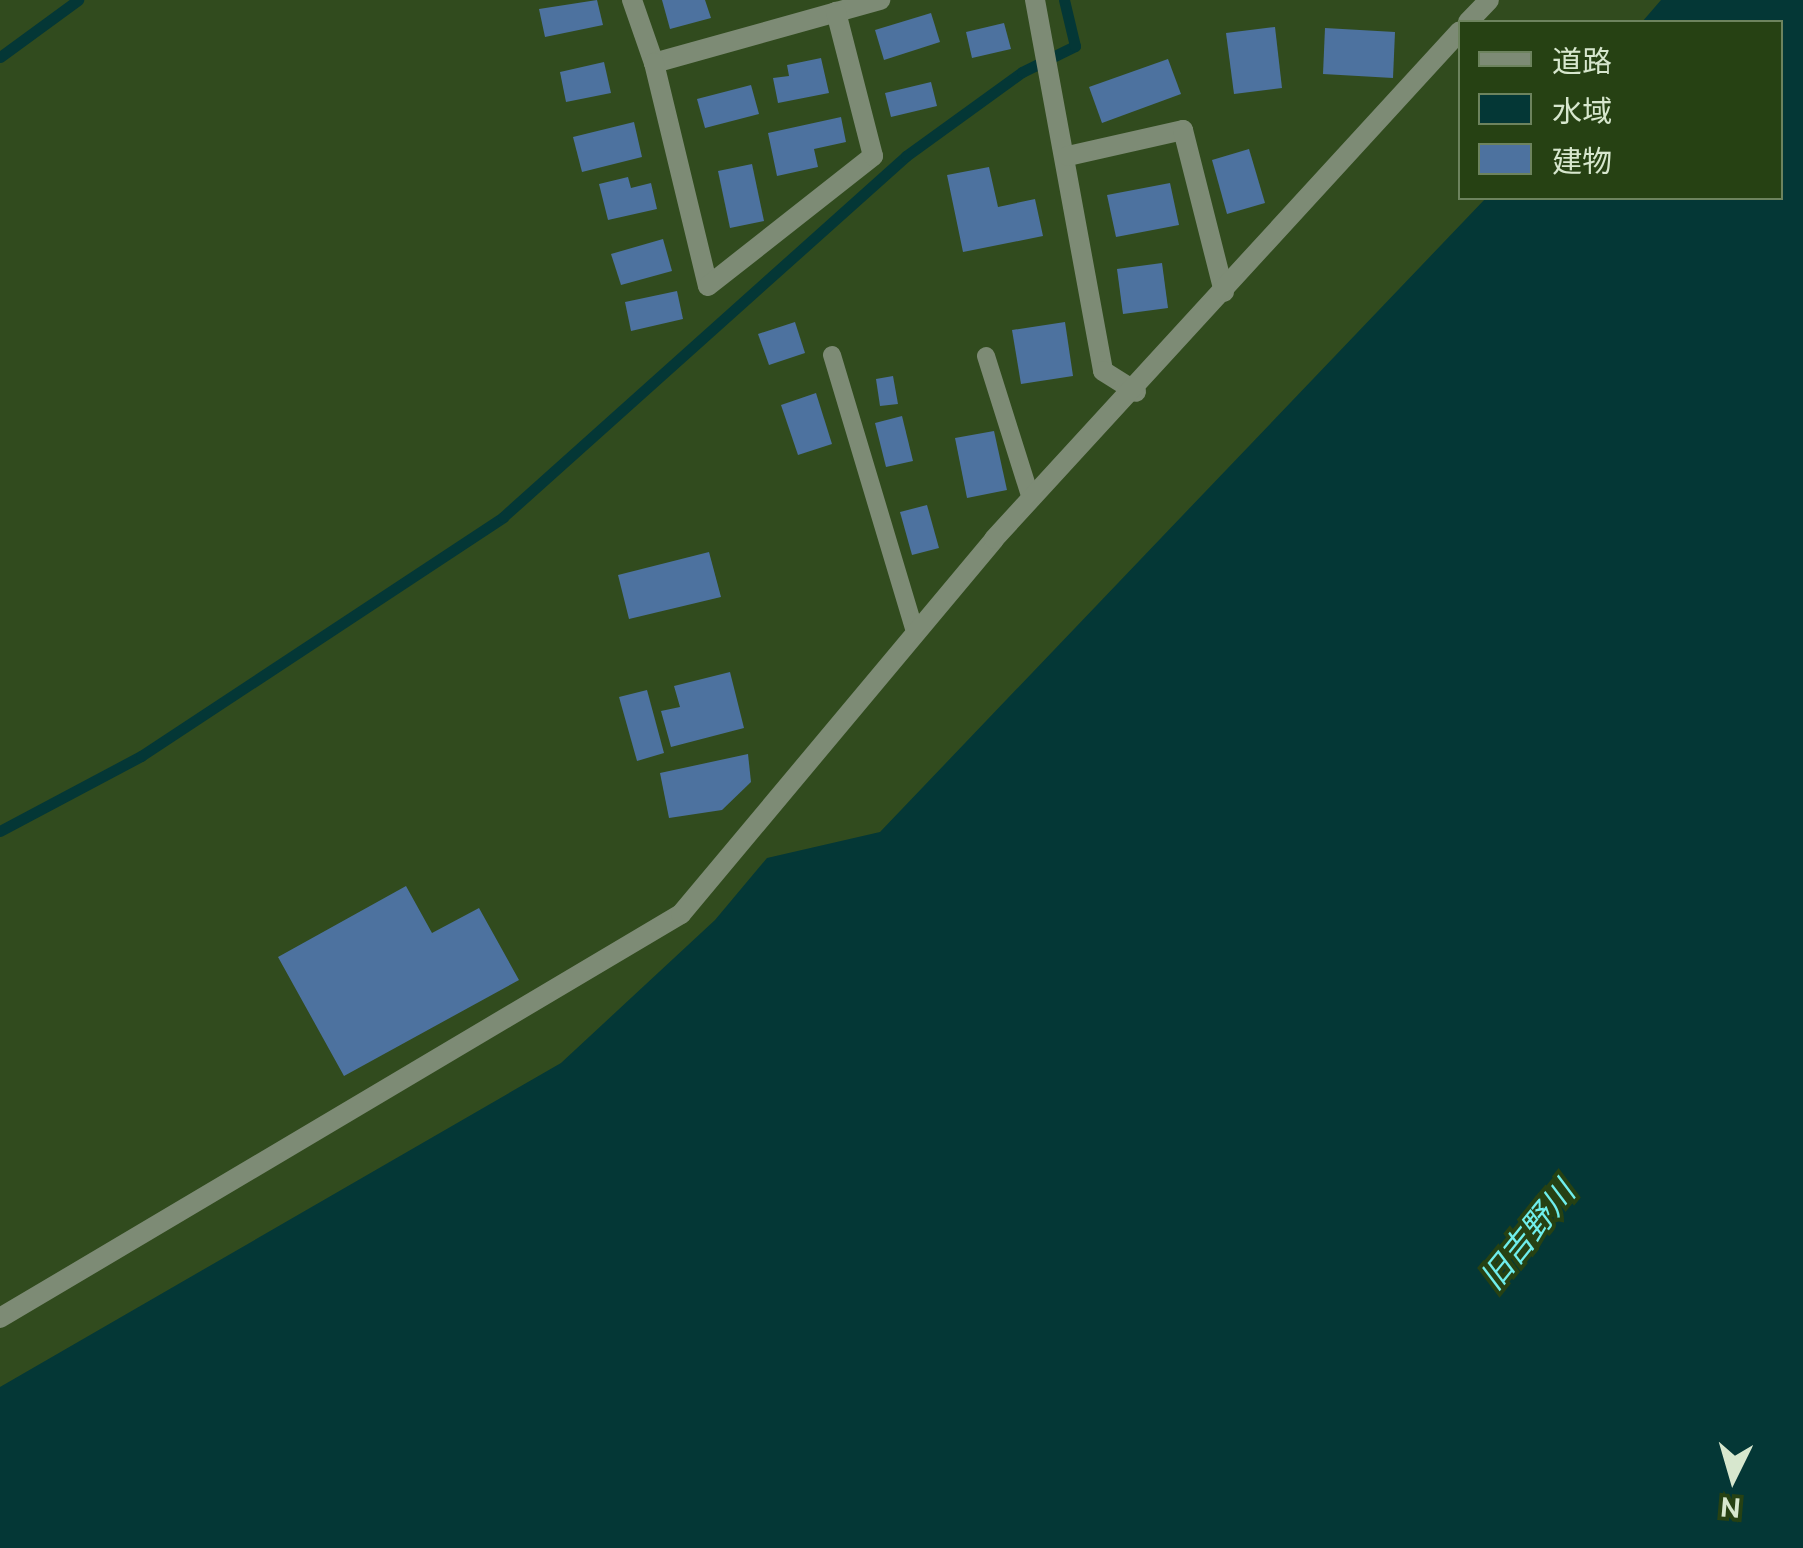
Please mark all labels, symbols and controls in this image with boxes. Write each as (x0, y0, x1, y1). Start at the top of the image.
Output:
legend (1458, 20, 1783, 200)
text: 道路 (1552, 44, 1612, 78)
text: 水域 (1552, 94, 1612, 128)
text: 建物 (1552, 144, 1612, 178)
water label: 旧吉野川 (1472, 1173, 1582, 1297)
north arrow (1683, 1428, 1783, 1528)
text: N (1719, 1492, 1742, 1525)

